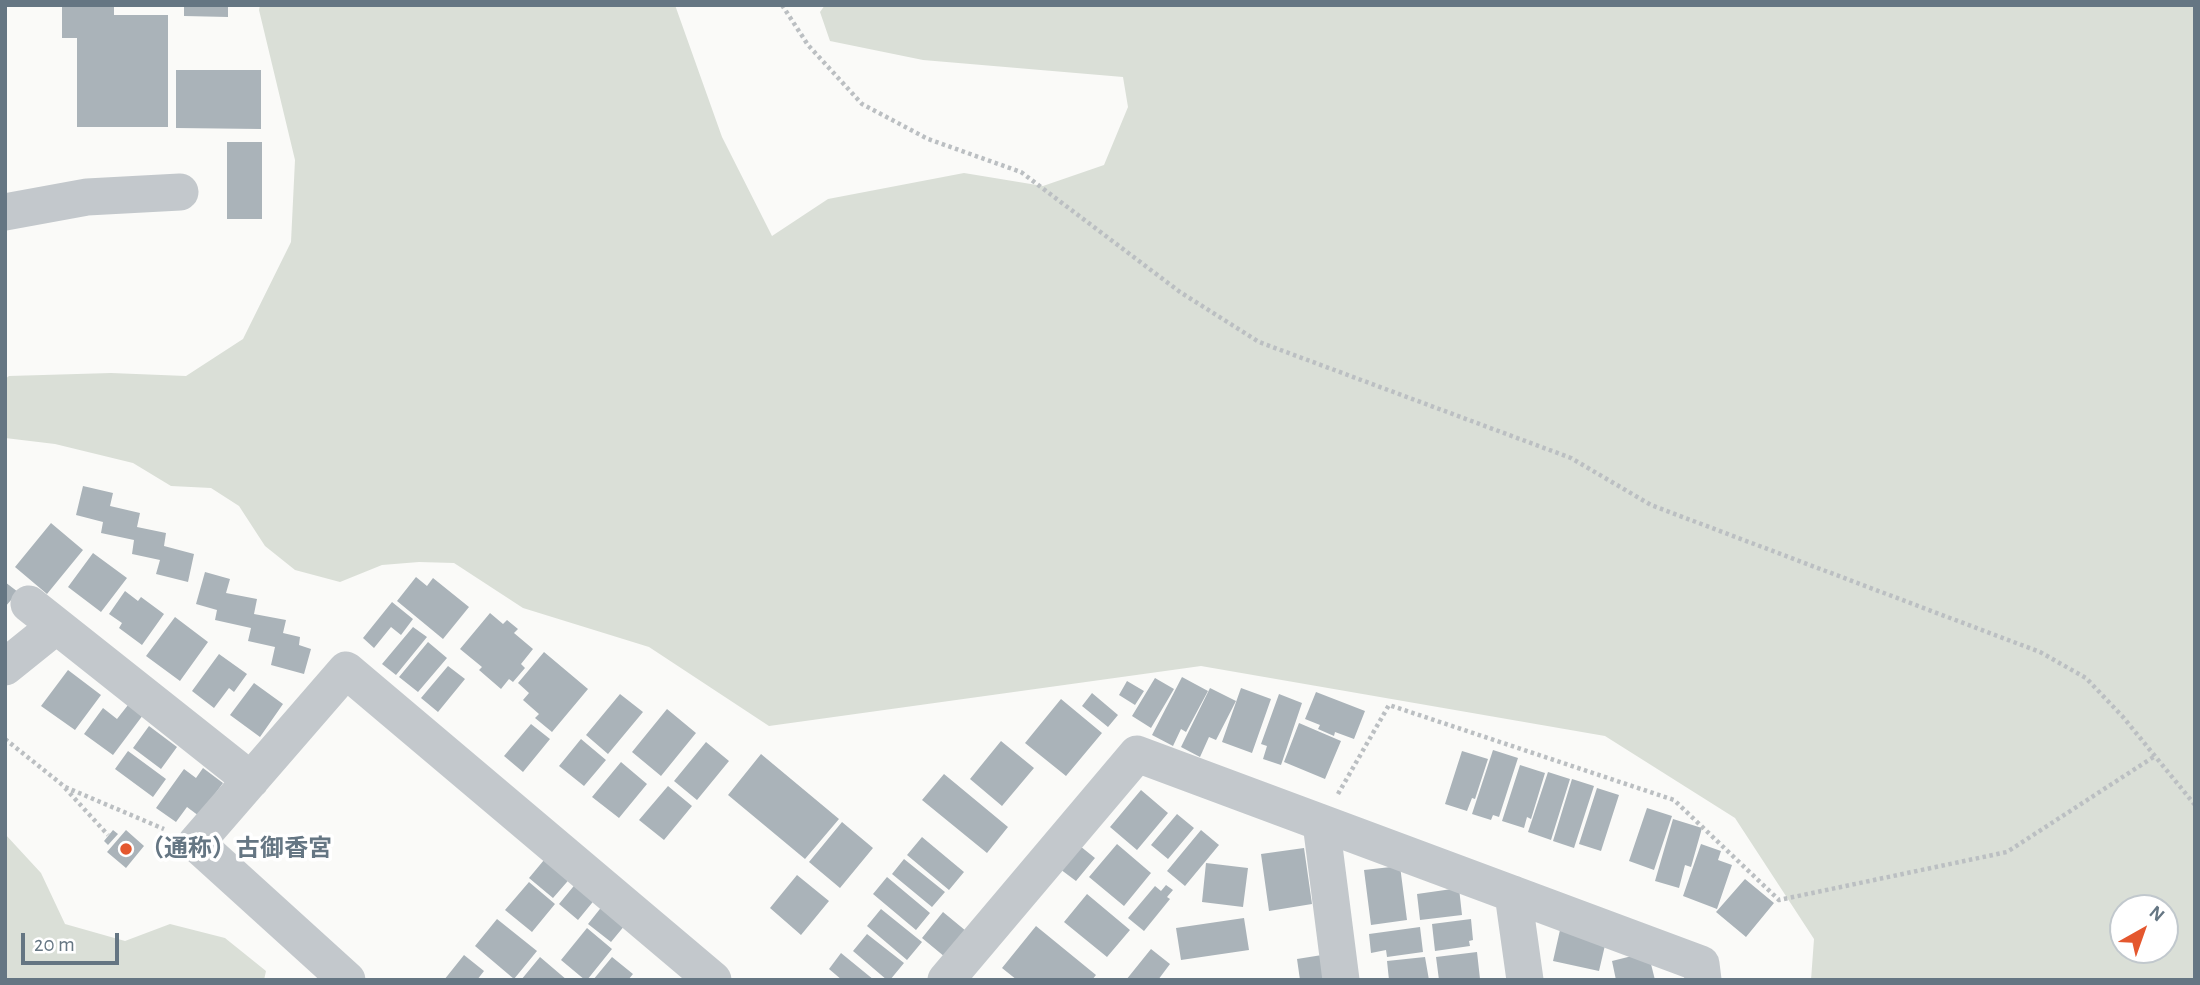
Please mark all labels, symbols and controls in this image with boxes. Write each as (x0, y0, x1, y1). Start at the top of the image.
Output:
place label: （通称）古御香宮 (140, 835, 332, 863)
marker: （通称）古御香宮 (118, 841, 134, 857)
north arrow (2109, 894, 2179, 964)
text: N (2145, 903, 2168, 926)
scale bar (24, 918, 122, 962)
text: 20 m (34, 934, 75, 955)

